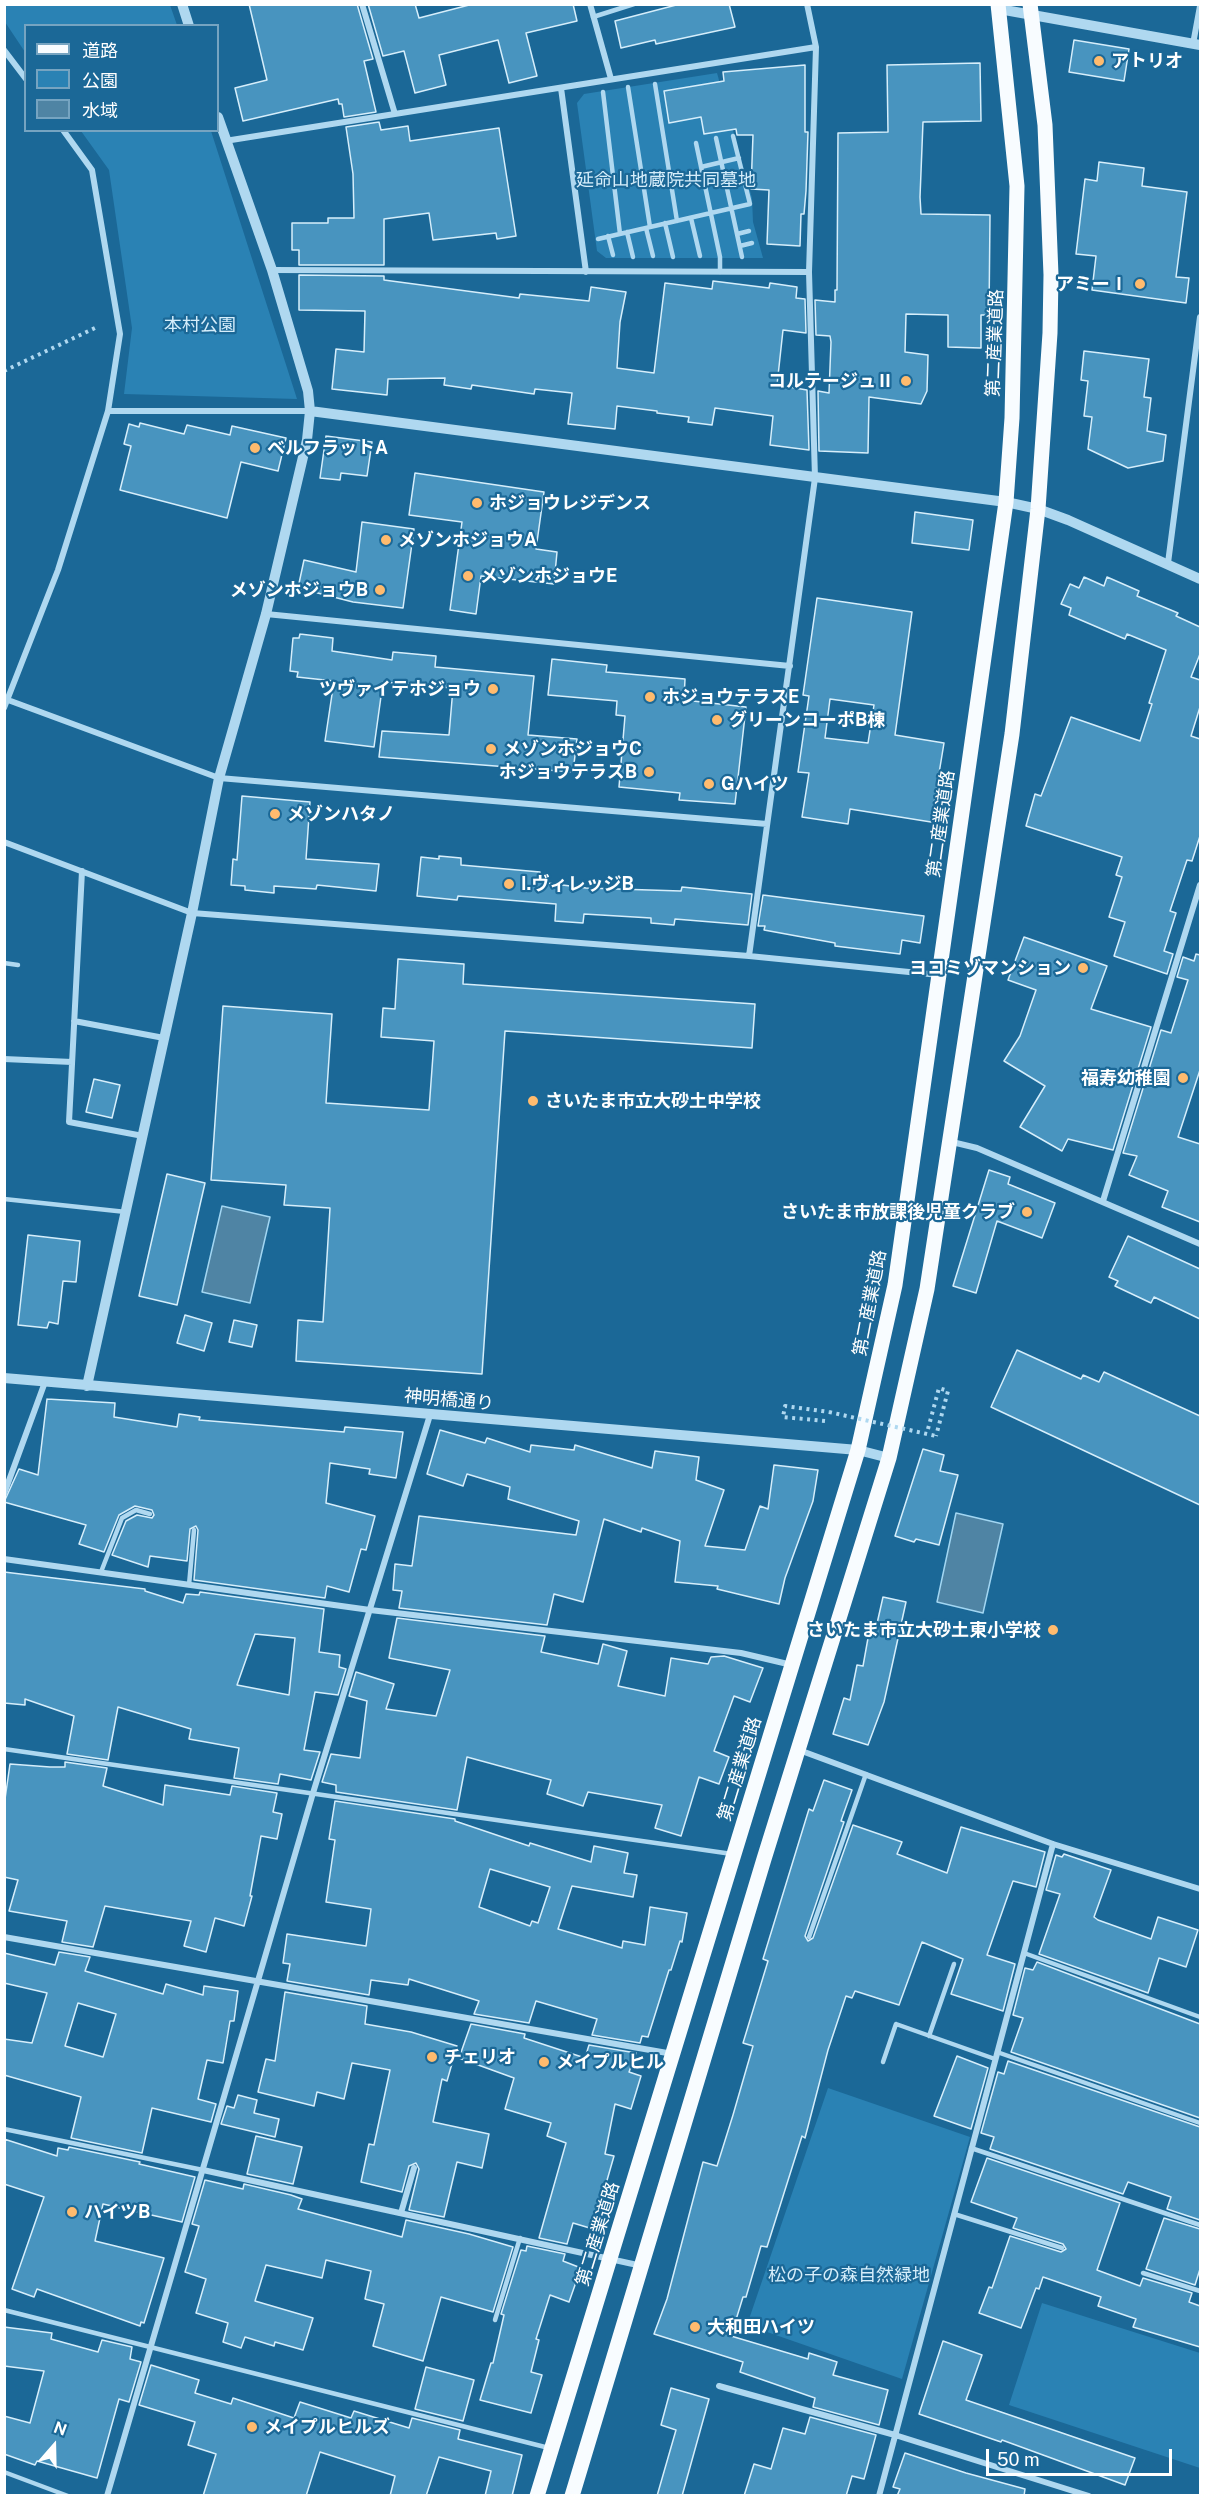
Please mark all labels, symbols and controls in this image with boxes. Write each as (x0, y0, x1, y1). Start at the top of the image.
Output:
legend (24, 24, 219, 132)
text: 道路 (82, 40, 118, 61)
place label: アトリオ (1111, 50, 1183, 72)
marker: アトリオ (1092, 54, 1106, 68)
text: 公園 (82, 70, 118, 91)
text: 水域 (82, 100, 118, 121)
park label: 延命山地蔵院共同墓地 (576, 169, 756, 191)
place label: アミーⅠ (1056, 273, 1128, 295)
marker: アミーⅠ (1133, 277, 1147, 291)
street label: 第二産業道路 (982, 289, 1008, 397)
park label: 本村公園 (164, 314, 236, 336)
place label: コルテージュⅡ (768, 370, 894, 392)
marker: コルテージュⅡ (899, 374, 913, 388)
place label: ベルフラットA (267, 437, 388, 459)
marker: ベルフラットA (248, 441, 262, 455)
place label: ホジョウレジデンス (489, 492, 651, 514)
marker: ホジョウレジデンス (470, 496, 484, 510)
place label: メゾンホジョウA (398, 529, 537, 551)
marker: メゾンホジョウA (379, 533, 393, 547)
place label: メゾンホジョウE (480, 565, 617, 587)
marker: メゾンホジョウE (461, 569, 475, 583)
place label: メゾンホジョウB (230, 579, 368, 601)
marker: メゾンホジョウB (373, 583, 387, 597)
place label: ツヴァイテホジョウ (319, 678, 481, 700)
marker: ツヴァイテホジョウ (486, 682, 500, 696)
place label: ホジョウテラスE (662, 686, 799, 708)
marker: ホジョウテラスE (643, 690, 657, 704)
place label: グリーンコーポB棟 (729, 709, 885, 731)
marker: グリーンコーポB棟 (710, 713, 724, 727)
place label: メゾンホジョウC (503, 738, 642, 760)
marker: メゾンホジョウC (484, 742, 498, 756)
place label: ホジョウテラスB (499, 761, 637, 783)
marker: ホジョウテラスB (642, 765, 656, 779)
street label: 第二産業道路 (923, 769, 959, 879)
place label: Gハイツ (721, 773, 789, 795)
marker: Gハイツ (702, 777, 716, 791)
place label: メゾンハタノ (287, 803, 395, 825)
marker: メゾンハタノ (268, 807, 282, 821)
place label: I.ヴィレッジB (521, 873, 634, 895)
marker: I.ヴィレッジB (502, 877, 516, 891)
place label: ヨコミゾマンション (909, 957, 1071, 979)
marker: ヨコミゾマンション (1076, 961, 1090, 975)
place label: 福寿幼稚園 (1081, 1067, 1171, 1089)
marker: 福寿幼稚園 (1176, 1071, 1190, 1085)
place label: さいたま市立大砂土中学校 (545, 1090, 761, 1112)
marker: さいたま市立大砂土中学校 (526, 1094, 540, 1108)
place label: さいたま市放課後児童クラブ (781, 1201, 1015, 1223)
marker: さいたま市放課後児童クラブ (1020, 1205, 1034, 1219)
street label: 第二産業道路 (849, 1248, 891, 1358)
street label: 神明橋通り (403, 1385, 495, 1415)
place label: さいたま市立大砂土東小学校 (807, 1619, 1041, 1641)
marker: さいたま市立大砂土東小学校 (1046, 1623, 1060, 1637)
street label: 第二産業道路 (714, 1714, 766, 1824)
place label: チェリオ (444, 2046, 516, 2068)
marker: チェリオ (425, 2050, 439, 2064)
place label: メイプルヒル (556, 2051, 664, 2073)
marker: メイプルヒル (537, 2055, 551, 2069)
street label: 第二産業道路 (572, 2179, 624, 2289)
place label: ハイツB (84, 2201, 150, 2223)
marker: ハイツB (65, 2205, 79, 2219)
park label: 松の子の森自然緑地 (768, 2264, 930, 2286)
place label: 大和田ハイツ (707, 2316, 815, 2338)
marker: 大和田ハイツ (688, 2320, 702, 2334)
north arrow (24, 2416, 84, 2476)
place label: メイプルヒルズ (264, 2416, 390, 2438)
text: N (51, 2418, 69, 2440)
marker: メイプルヒルズ (245, 2420, 259, 2434)
scale bar (989, 2437, 1175, 2475)
text: 50 m (997, 2449, 1040, 2470)

